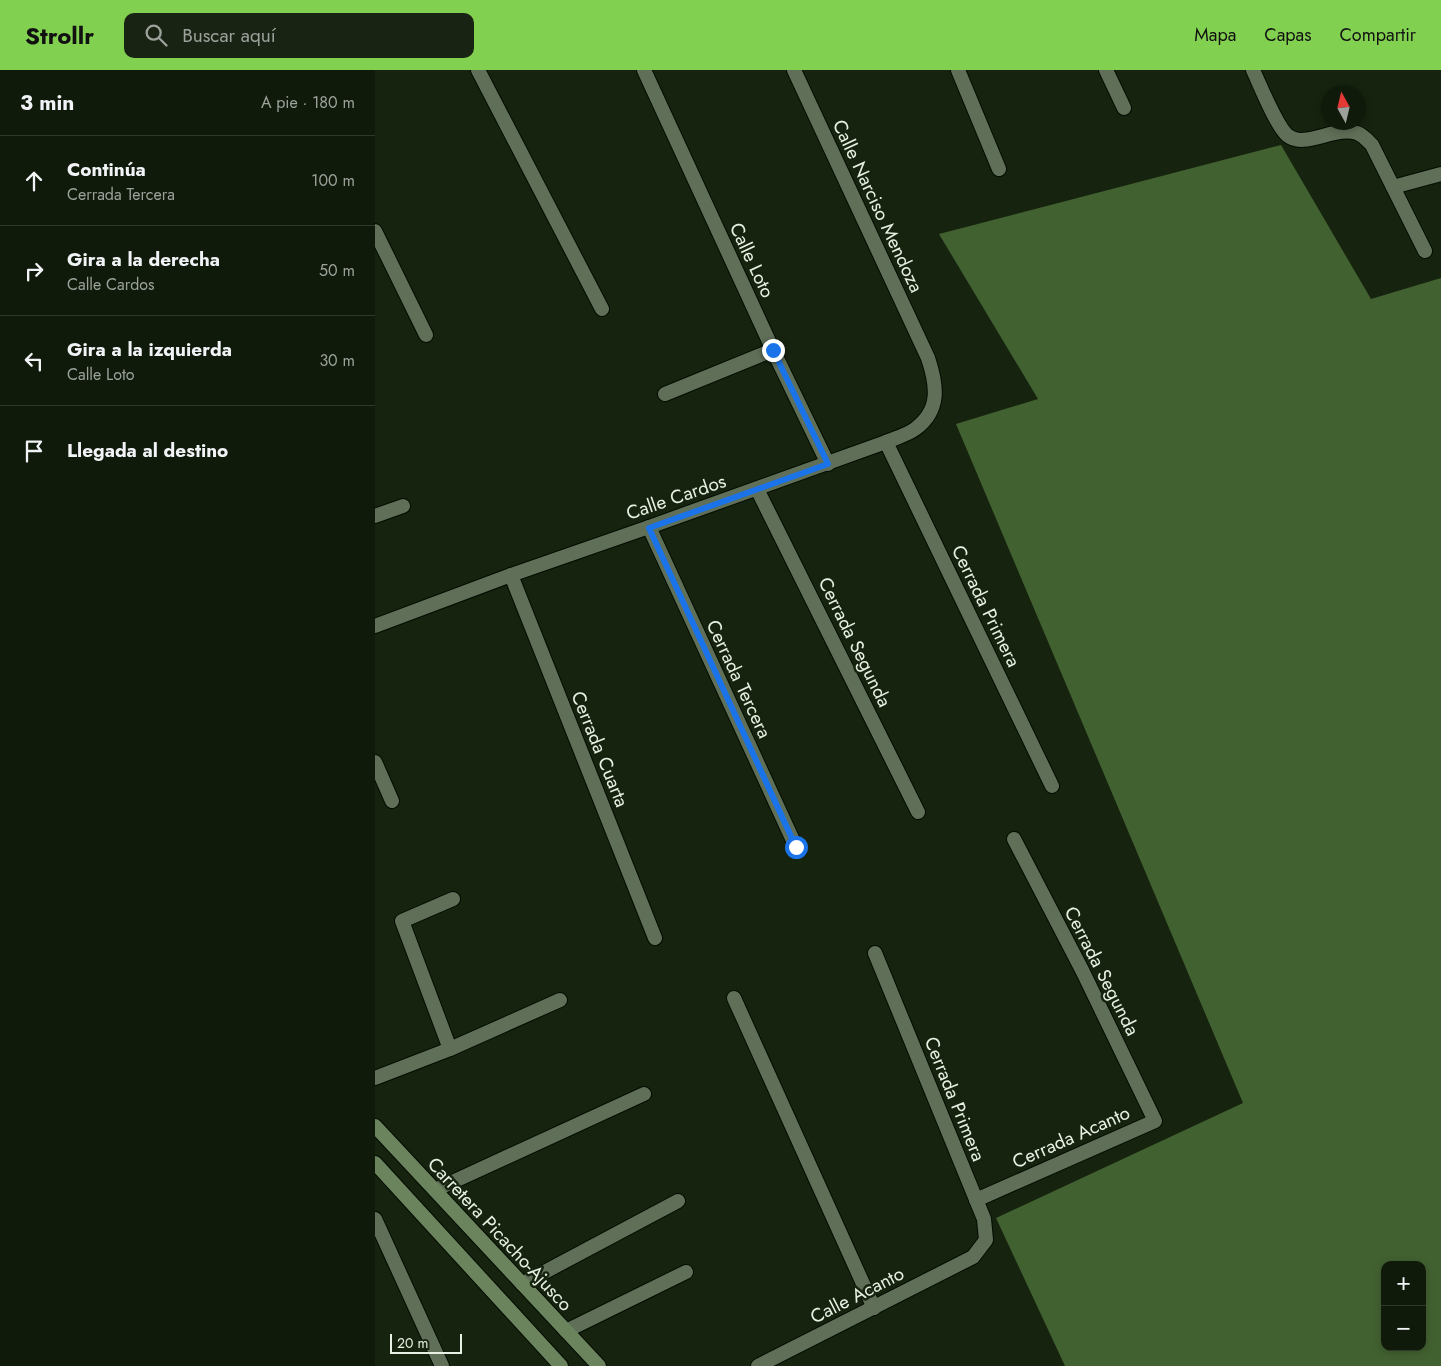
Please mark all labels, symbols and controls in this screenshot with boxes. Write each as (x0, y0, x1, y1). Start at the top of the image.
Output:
search box (124, 13, 474, 58)
text: Strollr (25, 18, 94, 53)
icon: search (142, 21, 170, 49)
text: Buscar aquí (182, 22, 276, 49)
text: Mapa (1194, 22, 1236, 48)
text: Capas (1264, 22, 1312, 48)
text: Compartir (1340, 22, 1416, 48)
north arrow (1321, 85, 1366, 130)
text: 3 min (20, 88, 74, 118)
text: A pie · 180 m (261, 91, 355, 114)
street label: Calle Narciso Mendoza (826, 115, 930, 297)
text: Continúa (67, 156, 146, 183)
icon: ahead (20, 167, 48, 195)
text: 100 m (311, 169, 355, 192)
text: Cerrada Tercera (67, 183, 175, 206)
street label: Calle Loto (723, 218, 781, 302)
text: Gira a la derecha (67, 246, 220, 273)
icon: right (20, 257, 48, 285)
text: 50 m (319, 259, 355, 282)
text: Calle Cardos (67, 273, 155, 296)
text: Gira a la izquierda (67, 336, 232, 363)
route end (762, 339, 785, 362)
icon: left (20, 347, 48, 375)
text: 30 m (319, 349, 355, 372)
text: Calle Loto (67, 363, 135, 386)
icon: arrive (20, 437, 48, 465)
text: Llegada al destino (67, 437, 228, 464)
street label: Calle Cardos (622, 467, 730, 527)
street label: Cerrada Primera (945, 541, 1027, 671)
street label: Cerrada Segunda (812, 572, 898, 712)
street label: Cerrada Tercera (700, 615, 778, 743)
street label: Cerrada Cuarta (564, 687, 636, 811)
route start (785, 836, 808, 859)
street label: Cerrada Segunda (1058, 902, 1146, 1040)
street label: Cerrada Primera (918, 1033, 992, 1165)
street label: Cerrada Acanto (1008, 1099, 1134, 1175)
street label: Carretera Picacho-Ajusco (421, 1151, 579, 1317)
street label: Calle Acanto (805, 1260, 909, 1330)
map controls (1381, 1261, 1426, 1351)
button: + (1381, 1261, 1426, 1306)
button: − (1381, 1306, 1426, 1351)
scale bar (390, 1331, 463, 1354)
text: 20 m (397, 1333, 429, 1353)

